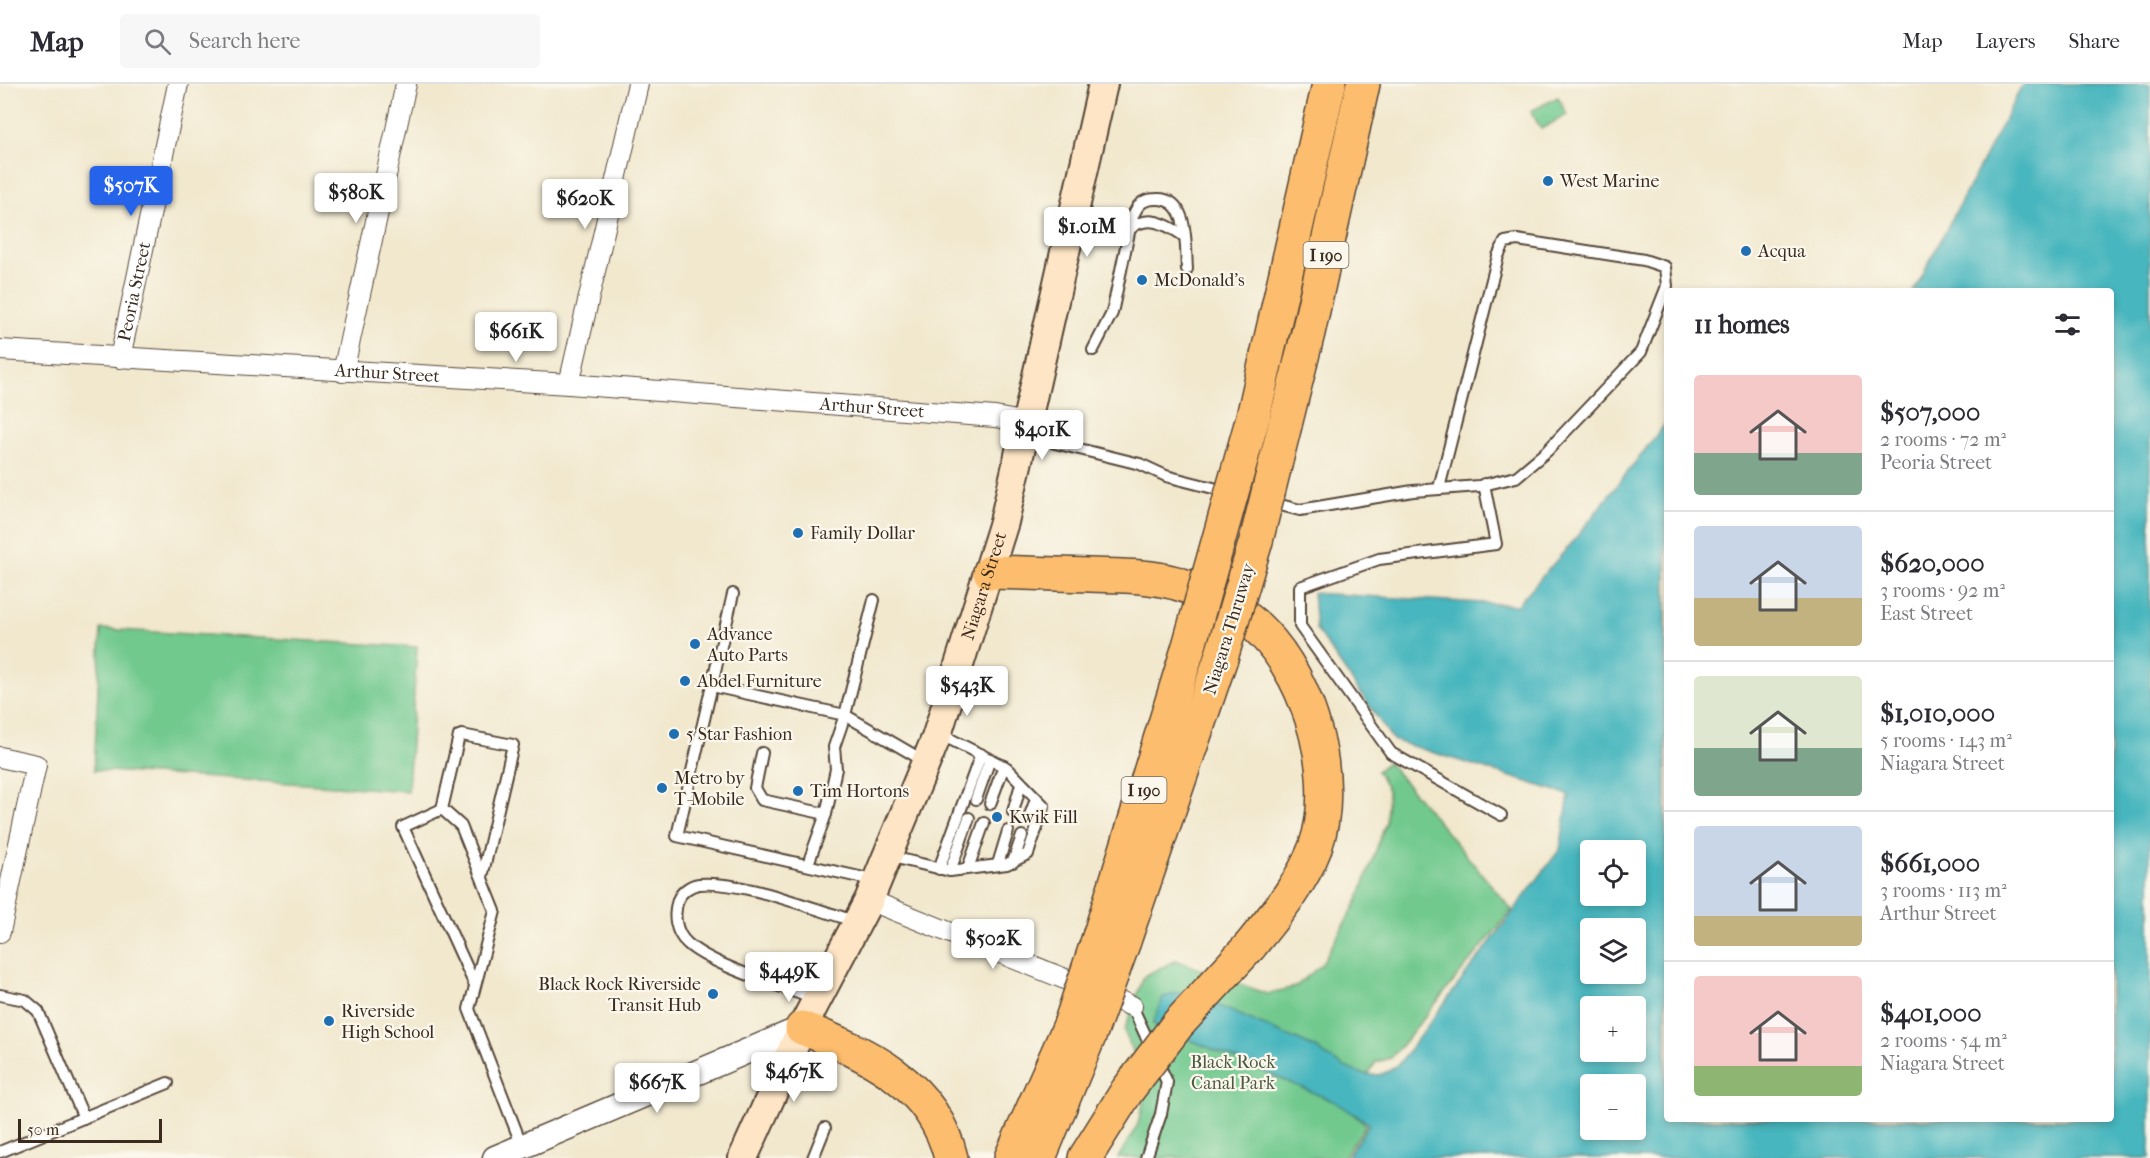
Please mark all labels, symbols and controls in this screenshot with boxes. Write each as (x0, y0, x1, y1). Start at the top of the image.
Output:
search box (120, 14, 540, 68)
text: Map (30, 25, 84, 58)
icon: search (141, 25, 174, 58)
text: Search here (189, 28, 300, 54)
text: Map (1902, 29, 1943, 53)
text: Layers (1976, 29, 2035, 53)
text: Share (2068, 29, 2120, 53)
pin: $507K (89, 166, 173, 217)
place label: West Marine (1559, 171, 1659, 192)
pin: $580K (314, 173, 398, 224)
text: $507K (104, 174, 158, 197)
marker: West Marine (1541, 174, 1555, 188)
pin: $620K (543, 179, 627, 230)
text: $580K (328, 181, 384, 204)
text: $620K (556, 187, 614, 210)
pin: $1.01M (1038, 207, 1136, 258)
text: $1.01M (1058, 215, 1116, 238)
street label: Peoria Street (114, 239, 155, 343)
place label: Acqua (1757, 241, 1806, 262)
road number: I 190 (1304, 242, 1348, 268)
marker: Acqua (1739, 244, 1753, 258)
place label: McDonald's (1154, 270, 1245, 291)
marker: McDonald's (1135, 273, 1149, 287)
icon: filters (2051, 308, 2084, 341)
text: 11 homes (1694, 309, 1790, 340)
pin: $661K (474, 312, 558, 363)
text: $661K (489, 320, 543, 343)
street label: Arthur Street (333, 360, 441, 387)
street label: Arthur Street (818, 393, 926, 423)
text: $507,000 (1880, 397, 1980, 428)
icon: home (1742, 399, 1814, 471)
pin: $401K (1000, 410, 1084, 461)
text: $401K (1014, 418, 1070, 441)
text: 2 rooms · 72 m² (1880, 428, 2006, 451)
text: Peoria Street (1880, 451, 1992, 474)
place label: Family Dollar (810, 523, 915, 544)
marker: Family Dollar (791, 526, 805, 540)
street label: Niagara Street (957, 529, 1011, 643)
text: $620,000 (1880, 548, 1985, 579)
icon: home (1742, 550, 1814, 622)
street label: Niagara Thruway (1200, 560, 1260, 697)
text: 3 rooms · 92 m² (1880, 579, 2005, 602)
text: East Street (1880, 602, 1973, 625)
place label: Advance Auto Parts (706, 624, 788, 666)
marker: Advance Auto Parts (688, 637, 702, 651)
pin: $543K (925, 666, 1009, 717)
place label: Abdel Furniture (696, 671, 822, 692)
marker: Abdel Furniture (678, 674, 692, 688)
text: $543K (940, 674, 994, 697)
text: $1,010,000 (1880, 698, 1995, 729)
icon: home (1742, 700, 1814, 772)
place label: 5 Star Fashion (686, 724, 793, 745)
marker: 5 Star Fashion (667, 727, 681, 741)
text: 5 rooms · 143 m² (1880, 729, 2012, 752)
text: Niagara Street (1880, 752, 2005, 775)
place label: Metro by T-Mobile (674, 768, 746, 810)
road number: I 190 (1122, 777, 1166, 803)
marker: Metro by T-Mobile (655, 781, 669, 795)
place label: Tim Hortons (810, 781, 910, 802)
marker: Tim Hortons (791, 784, 805, 798)
place label: Kwik Fill (1009, 807, 1078, 828)
marker: Kwik Fill (990, 810, 1004, 824)
map controls (1580, 840, 1646, 1140)
button: locate (1580, 840, 1646, 906)
text: $661,000 (1880, 848, 1980, 879)
icon: home (1742, 850, 1814, 922)
text: 3 rooms · 113 m² (1880, 879, 2007, 902)
text: Arthur Street (1880, 902, 1997, 925)
button: layers (1580, 918, 1646, 984)
pin: $502K (951, 919, 1035, 970)
text: $502K (965, 927, 1021, 950)
pin: $449K (747, 952, 831, 1003)
text: $449K (759, 960, 819, 983)
place label: Black Rock Riverside Transit Hub (538, 974, 701, 1016)
marker: Black Rock Riverside Transit Hub (706, 987, 720, 1001)
button: + (1580, 996, 1646, 1062)
text: $401,000 (1880, 998, 1982, 1029)
icon: home (1742, 1000, 1814, 1072)
place label: Riverside High School (341, 1001, 434, 1043)
marker: Riverside High School (322, 1014, 336, 1028)
text: 2 rooms · 54 m² (1880, 1029, 2007, 1052)
pin: $467K (752, 1052, 836, 1103)
park label: Black Rock Canal Park (1190, 1052, 1276, 1094)
text: Niagara Street (1880, 1052, 2005, 1075)
text: $467K (765, 1060, 823, 1083)
pin: $667K (615, 1063, 699, 1114)
text: $667K (629, 1071, 685, 1094)
button: − (1580, 1074, 1646, 1140)
scale bar (18, 1116, 162, 1144)
text: 50 m (27, 1120, 59, 1139)

